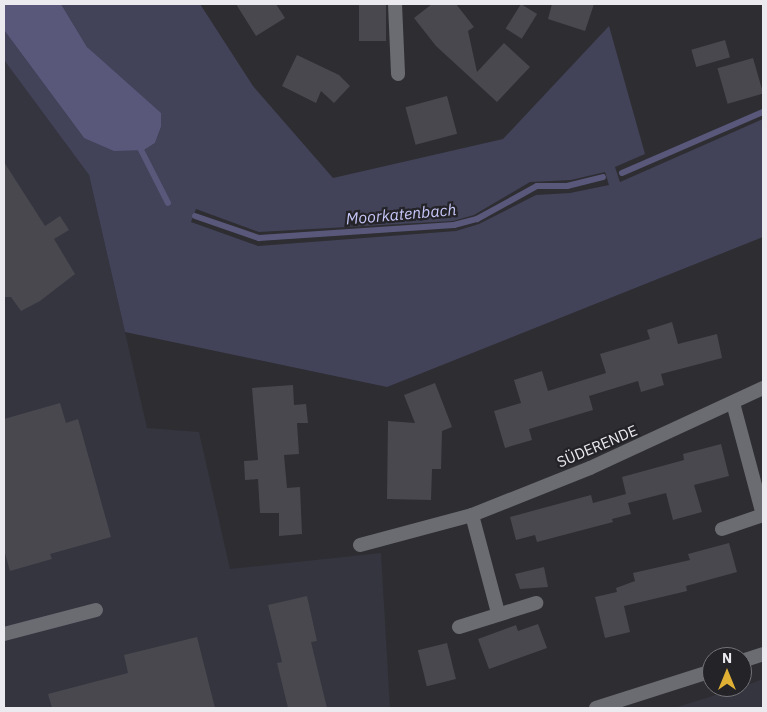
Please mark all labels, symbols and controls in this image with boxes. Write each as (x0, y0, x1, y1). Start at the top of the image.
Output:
water label: Moorkatenbach (345, 200, 457, 228)
street label: SÜDERENDE (554, 421, 640, 471)
north arrow (702, 647, 752, 697)
text: N (722, 649, 732, 667)

